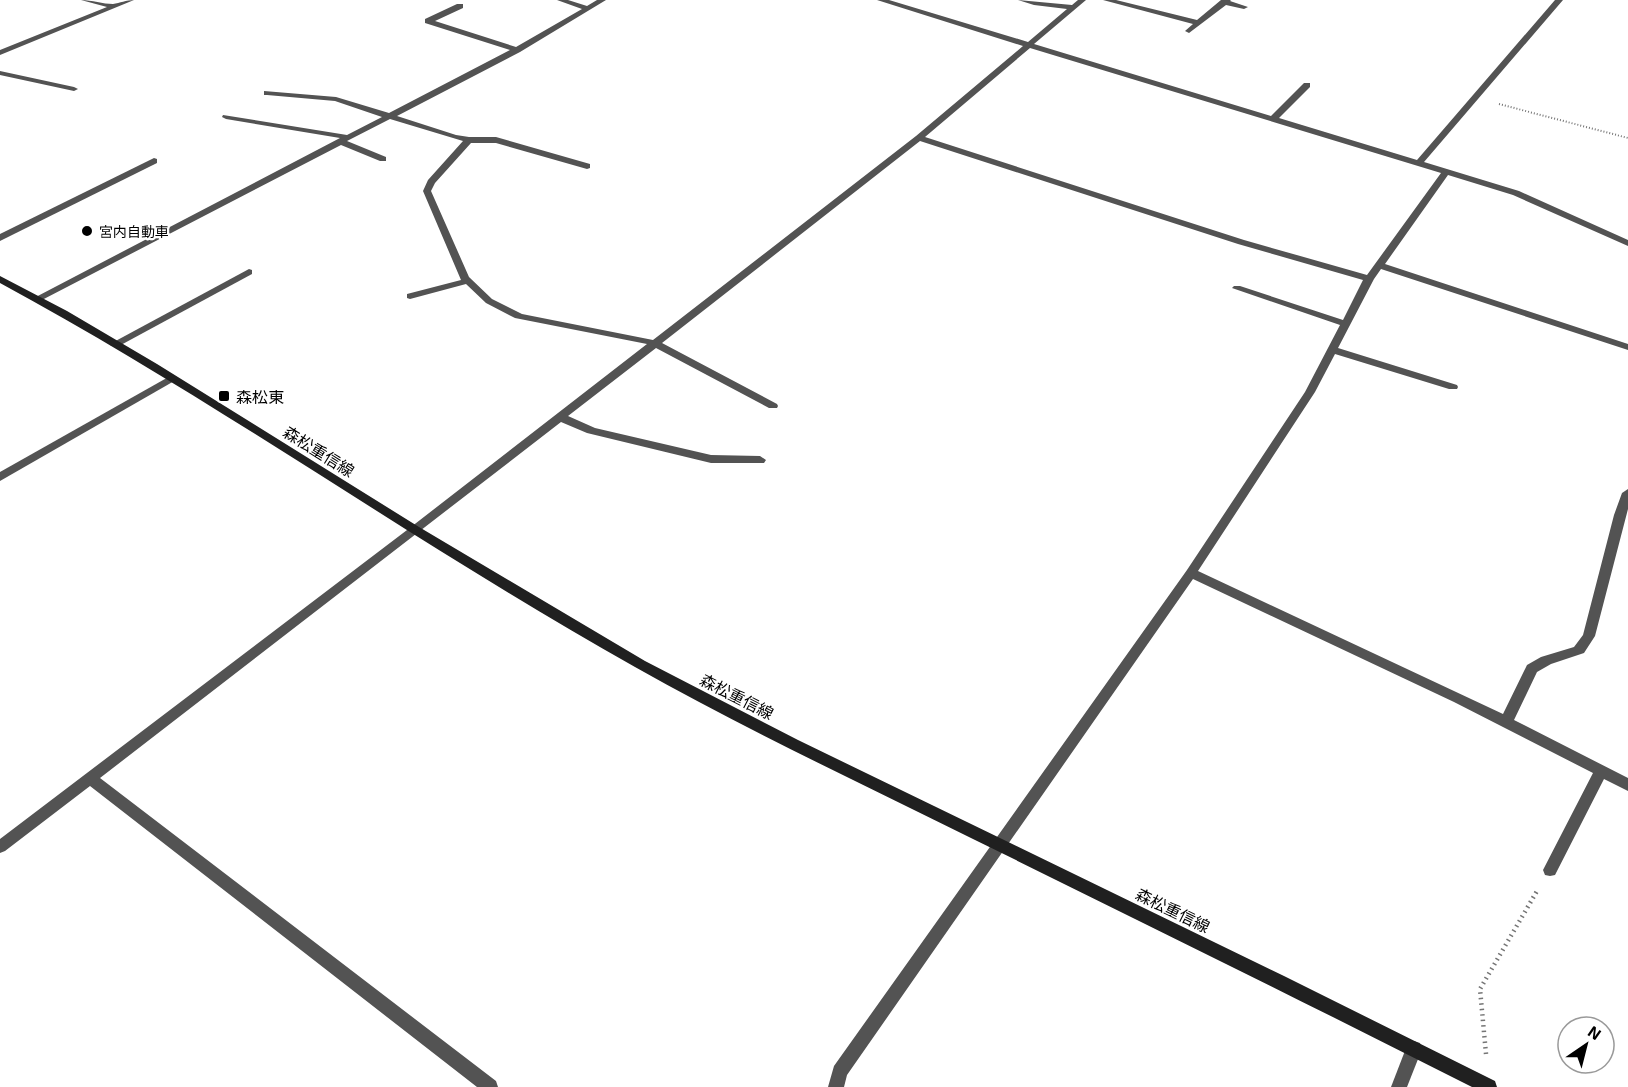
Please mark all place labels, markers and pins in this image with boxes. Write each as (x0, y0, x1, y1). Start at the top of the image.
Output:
place label: 宮内自動車 (99, 223, 169, 240)
marker: 宮内自動車 (80, 224, 94, 238)
place label: 森松東 (236, 387, 284, 406)
marker: 森松東 (217, 389, 231, 403)

